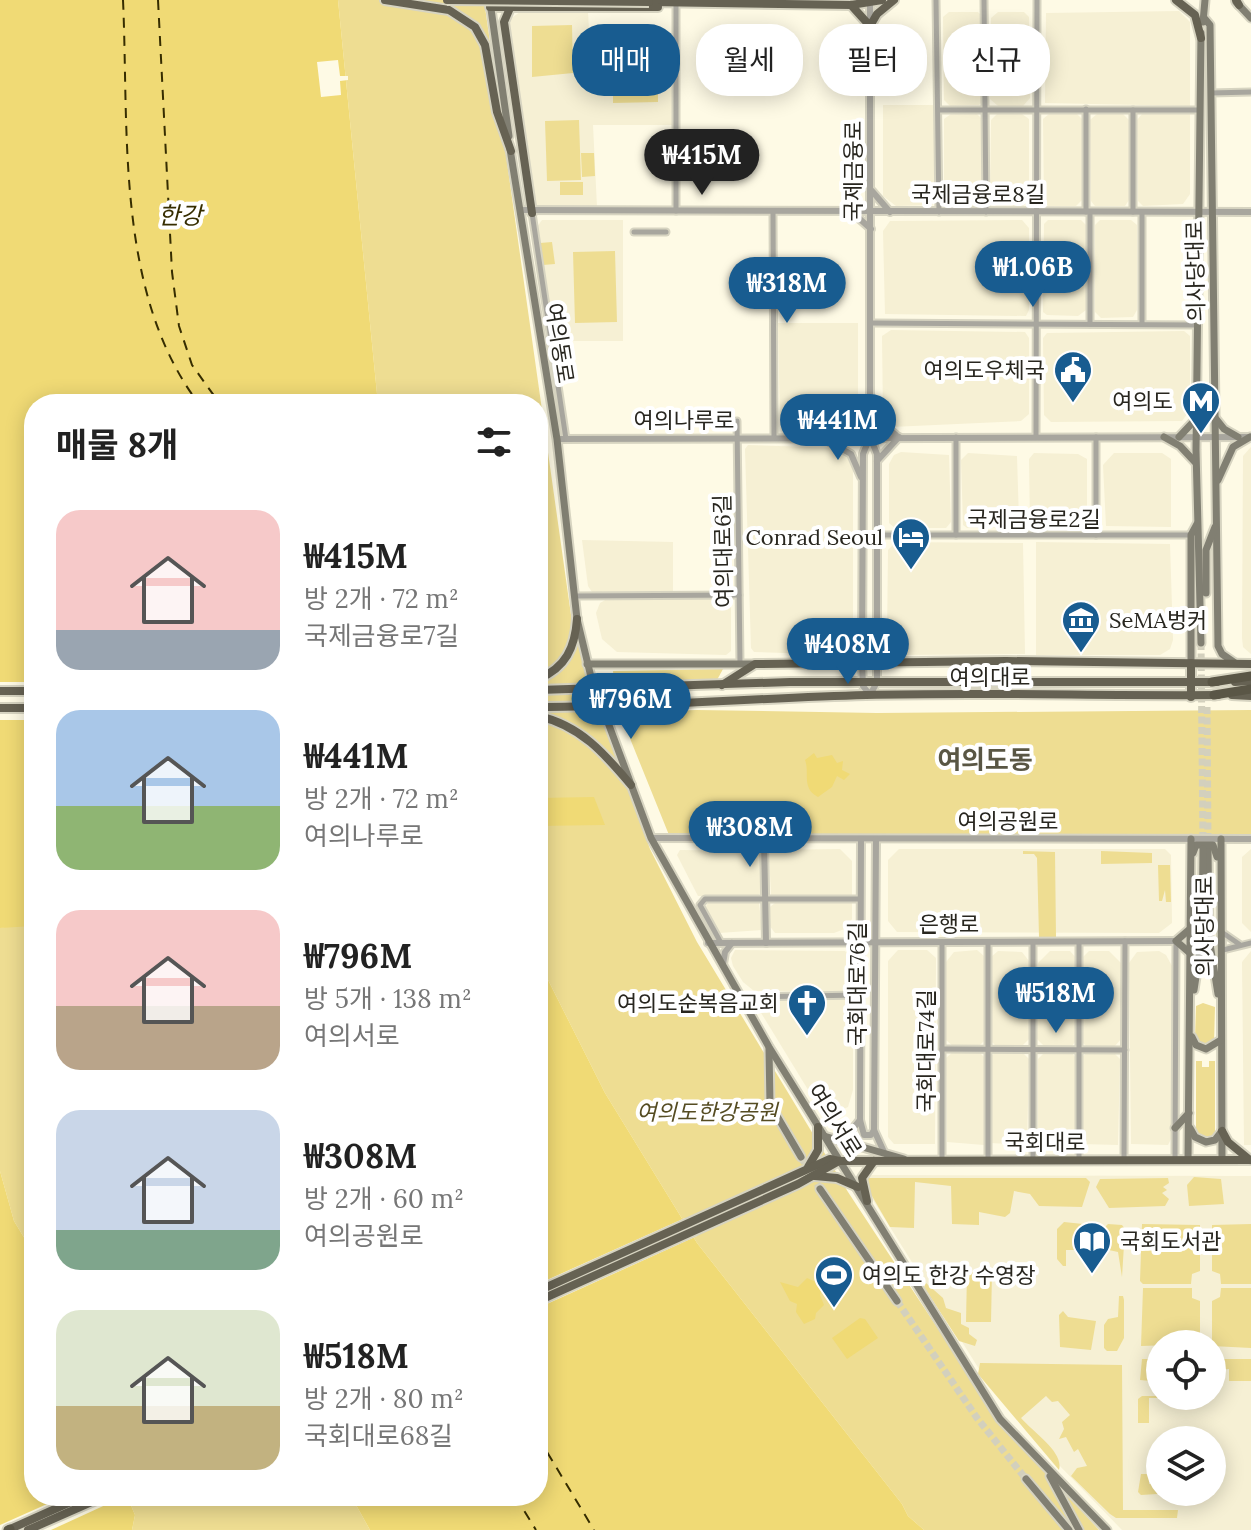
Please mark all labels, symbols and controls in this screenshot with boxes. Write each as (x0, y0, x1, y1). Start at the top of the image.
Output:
chip: 매매 (572, 24, 680, 96)
chip: 월세 (696, 24, 803, 96)
chip: 필터 (819, 24, 927, 96)
chip: 신규 (943, 24, 1050, 96)
street label: 국제금융로 (839, 120, 867, 222)
pin: ₩415M (646, 129, 758, 197)
text: ₩415M (662, 138, 742, 171)
street label: 국제금융로8길 (911, 180, 1045, 208)
water label: 한강 (158, 200, 205, 231)
street label: 의사당대로 (1180, 220, 1210, 322)
pin: ₩1.06B (968, 241, 1098, 309)
text: ₩1.06B (993, 250, 1073, 283)
pin: ₩318M (731, 257, 843, 325)
text: ₩318M (747, 266, 827, 299)
street label: 여의동로 (540, 301, 580, 385)
public building icon: 여의도우체국 (1052, 349, 1094, 404)
place label: 여의도우체국 (924, 356, 1045, 384)
metro station icon: 여의도 (1180, 380, 1222, 435)
place label: 여의도 (1112, 387, 1173, 415)
pin: ₩441M (782, 394, 894, 462)
text: ₩441M (798, 403, 878, 436)
street label: 여의나루로 (633, 406, 735, 434)
icon: filters (472, 420, 516, 464)
text: 매물 8개 (56, 423, 178, 466)
street label: 여의대로6길 (708, 494, 738, 608)
street label: 국제금융로2길 (967, 505, 1101, 533)
hotel icon: Conrad Seoul (890, 516, 932, 571)
place label: Conrad Seoul (745, 523, 883, 551)
text: ₩415M (304, 534, 408, 577)
icon: home (120, 542, 216, 638)
text: 방 2개 · 72 m² (304, 582, 459, 615)
museum icon: SeMA벙커 (1060, 599, 1102, 654)
place label: SeMA벙커 (1109, 606, 1208, 634)
pin: ₩408M (792, 618, 904, 686)
text: 국제금융로7길 (304, 619, 460, 652)
text: ₩408M (805, 627, 891, 660)
street label: 여의대로 (950, 663, 1030, 691)
pin: ₩796M (575, 673, 687, 741)
text: ₩796M (590, 682, 672, 715)
text: ₩441M (304, 734, 408, 777)
icon: home (120, 742, 216, 838)
district label: 여의도동 (937, 743, 1033, 776)
text: 방 2개 · 72 m² (304, 782, 459, 815)
pin: ₩308M (694, 801, 806, 869)
street label: 여의공원로 (957, 807, 1059, 835)
text: ₩308M (707, 810, 793, 843)
text: 여의나루로 (304, 819, 424, 852)
street label: 의사당대로 (1190, 875, 1218, 977)
street label: 은행로 (919, 910, 979, 938)
street label: 국회대로76길 (843, 922, 871, 1046)
text: ₩796M (304, 934, 412, 977)
icon: home (120, 942, 216, 1038)
pin: ₩518M (1000, 967, 1112, 1035)
text: ₩518M (1016, 976, 1096, 1009)
text: 방 5개 · 138 m² (304, 982, 472, 1015)
church icon: 여의도순복음교회 (786, 982, 828, 1037)
place label: 여의도순복음교회 (617, 989, 779, 1017)
street label: 국회대로74길 (912, 990, 940, 1112)
text: 여의서로 (304, 1019, 400, 1052)
street label: 여의서로 (802, 1078, 868, 1162)
park label: 여의도한강공원 (636, 1098, 780, 1126)
street label: 국회대로 (1005, 1128, 1085, 1156)
text: ₩308M (304, 1134, 417, 1177)
icon: home (120, 1142, 216, 1238)
text: 방 2개 · 60 m² (304, 1182, 464, 1215)
text: 여의공원로 (304, 1219, 424, 1252)
library icon: 국회도서관 (1071, 1220, 1113, 1275)
place label: 국회도서관 (1120, 1227, 1221, 1255)
sports icon: 여의도 한강 수영장 (813, 1254, 855, 1309)
place label: 여의도 한강 수영장 (862, 1261, 1036, 1289)
map controls (1146, 1330, 1226, 1506)
button: locate (1146, 1330, 1226, 1410)
text: ₩518M (304, 1334, 409, 1377)
icon: home (120, 1342, 216, 1438)
text: 방 2개 · 80 m² (304, 1382, 464, 1415)
text: 국회대로68길 (304, 1419, 453, 1452)
button: layers (1146, 1426, 1226, 1506)

